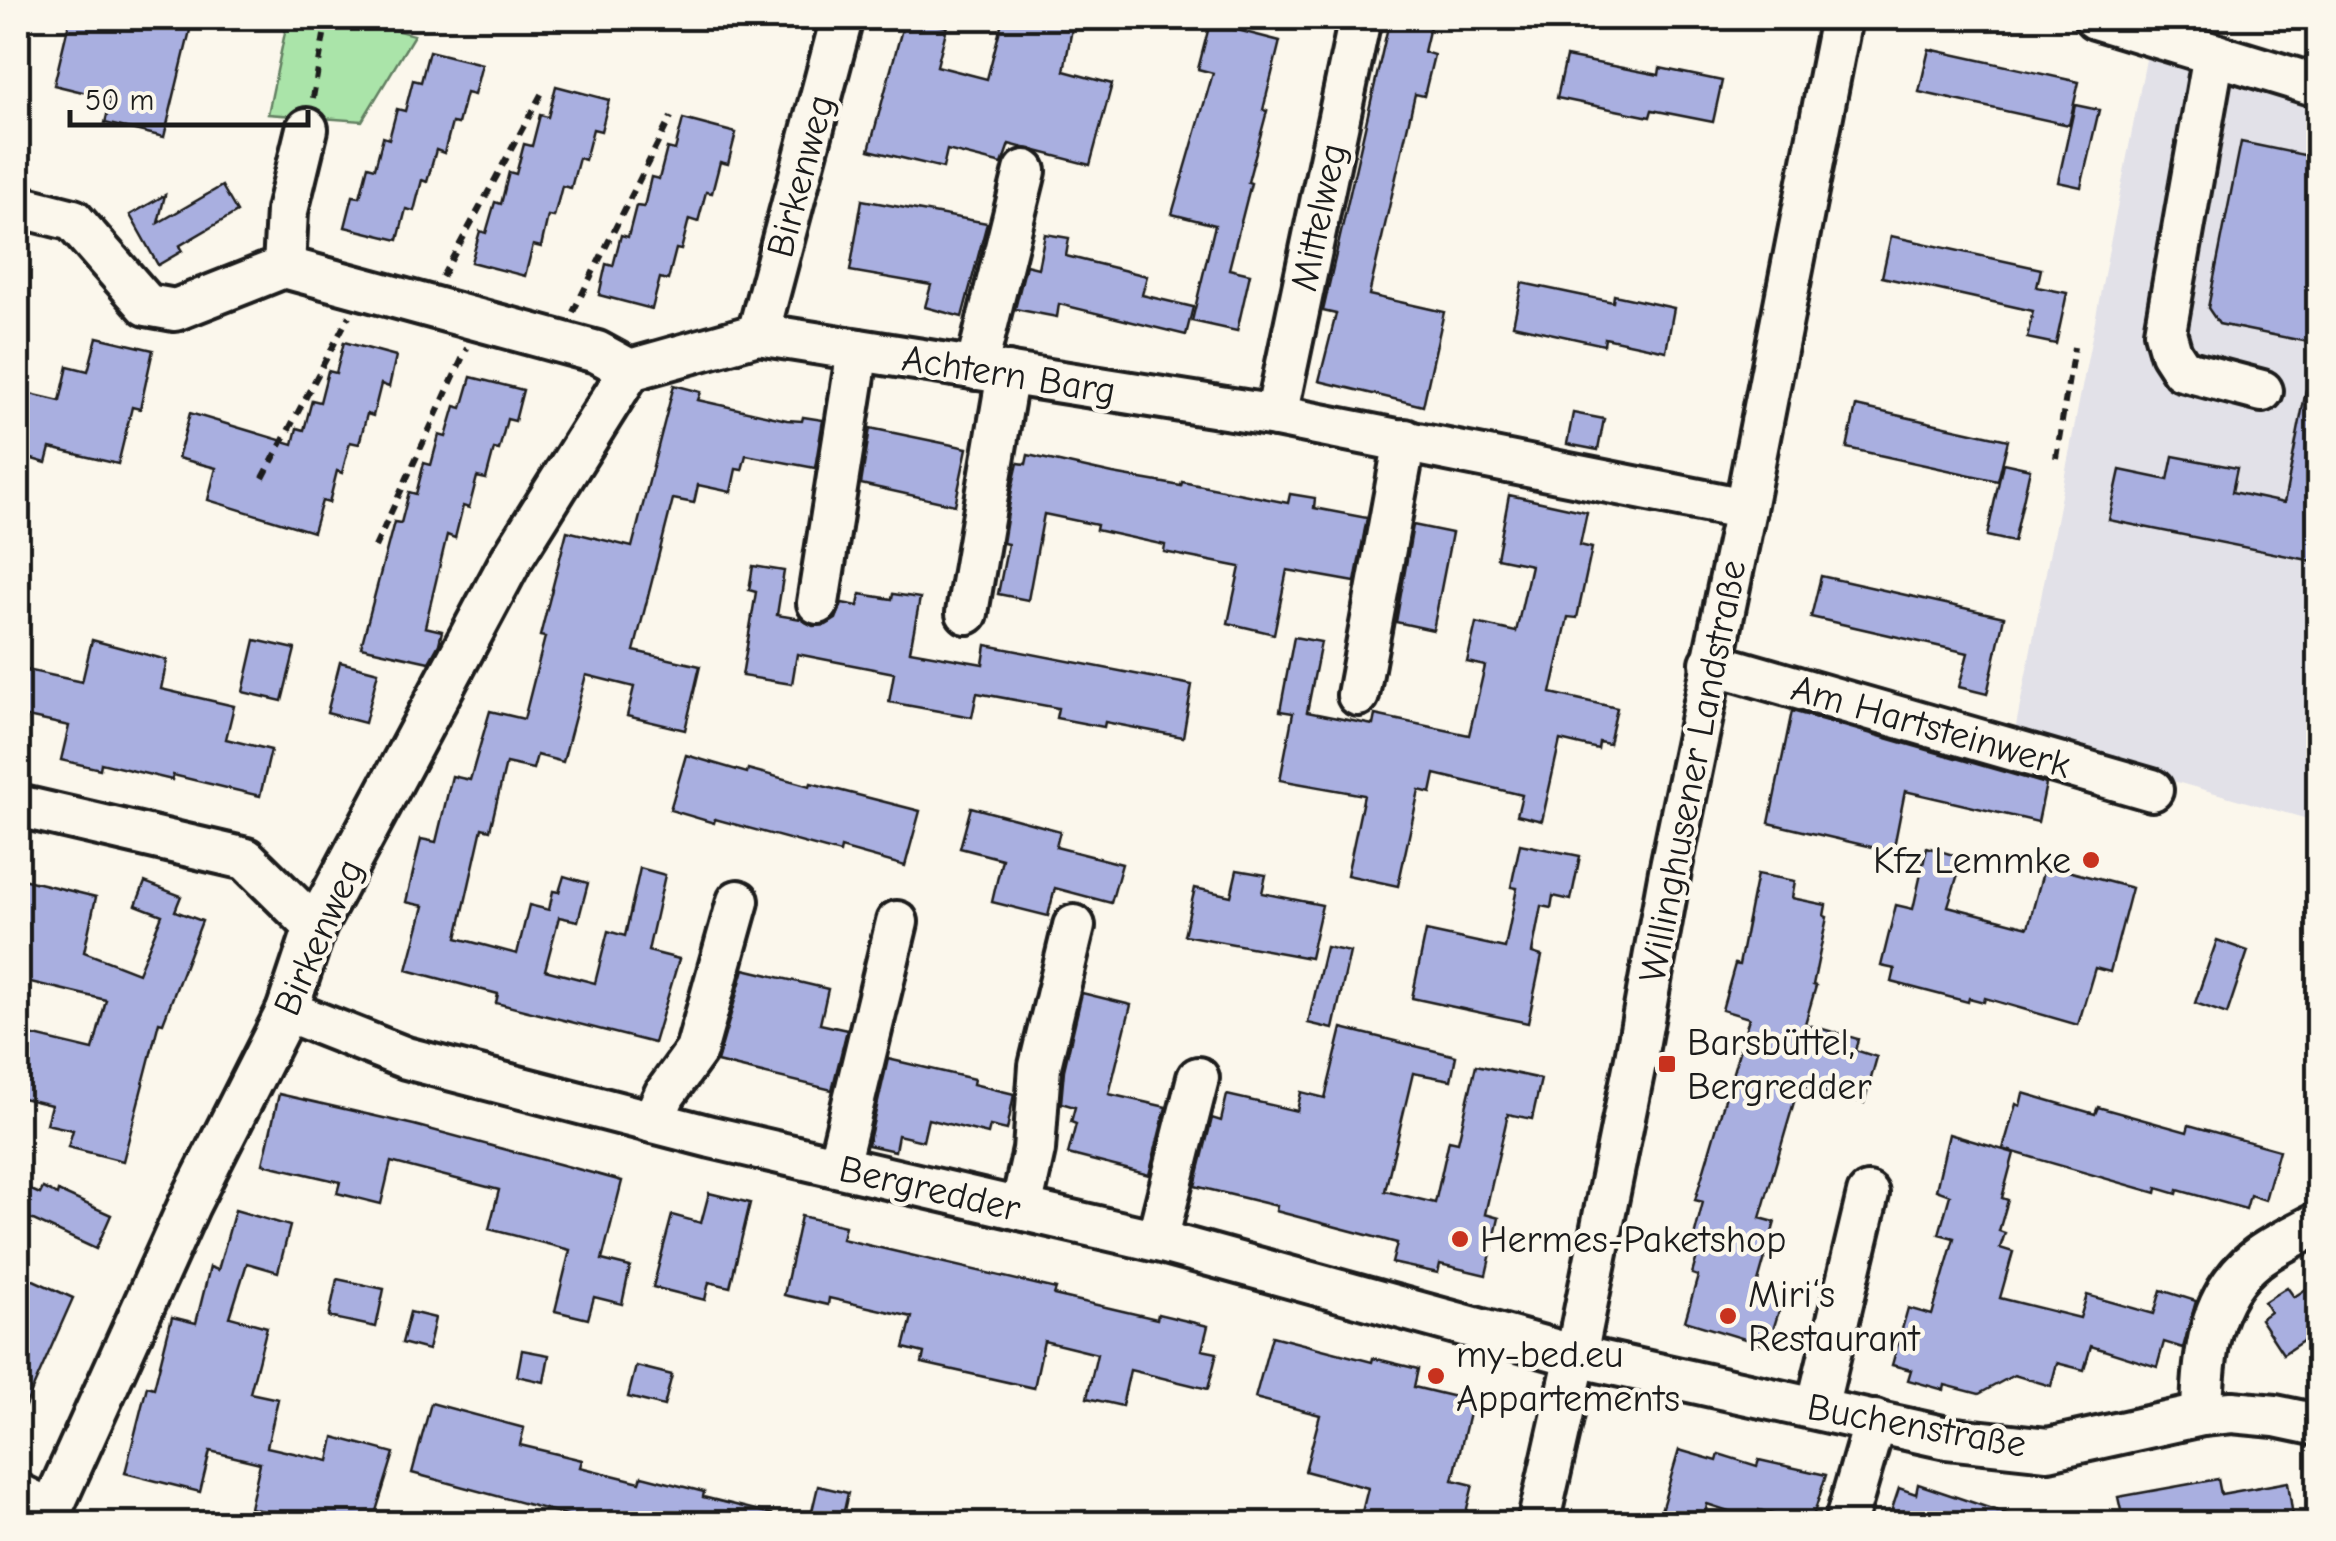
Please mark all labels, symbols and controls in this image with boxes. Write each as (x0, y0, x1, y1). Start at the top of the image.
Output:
scale bar (70, 65, 308, 127)
text: 50 m (85, 83, 154, 118)
street label: Birkenweg (758, 90, 844, 262)
street label: Mittelweg (1282, 139, 1356, 295)
street label: Achtern Barg (899, 336, 1119, 414)
street label: Willinghusener Landstraße (1630, 556, 1756, 986)
street label: Am Hartsteinwerk (1786, 666, 2076, 788)
place label: Kfz Lemmke (1873, 839, 2071, 883)
marker: Kfz Lemmke (2080, 849, 2102, 871)
street label: Birkenweg (265, 853, 373, 1022)
place label: Barsbüttel, Bergredder (1687, 1021, 1872, 1109)
marker: Barsbüttel, Bergredder (1656, 1053, 1678, 1075)
street label: Bergredder (835, 1147, 1025, 1231)
place label: Hermes-Paketshop (1480, 1218, 1786, 1262)
marker: Hermes-Paketshop (1449, 1228, 1471, 1250)
place label: Miri‘s Restaurant (1748, 1273, 1921, 1361)
marker: Miri‘s Restaurant (1717, 1305, 1739, 1327)
place label: my-bed.eu Appartements (1456, 1333, 1680, 1421)
marker: my-bed.eu Appartements (1425, 1365, 1447, 1387)
street label: Buchenstraße (1804, 1385, 2030, 1467)

